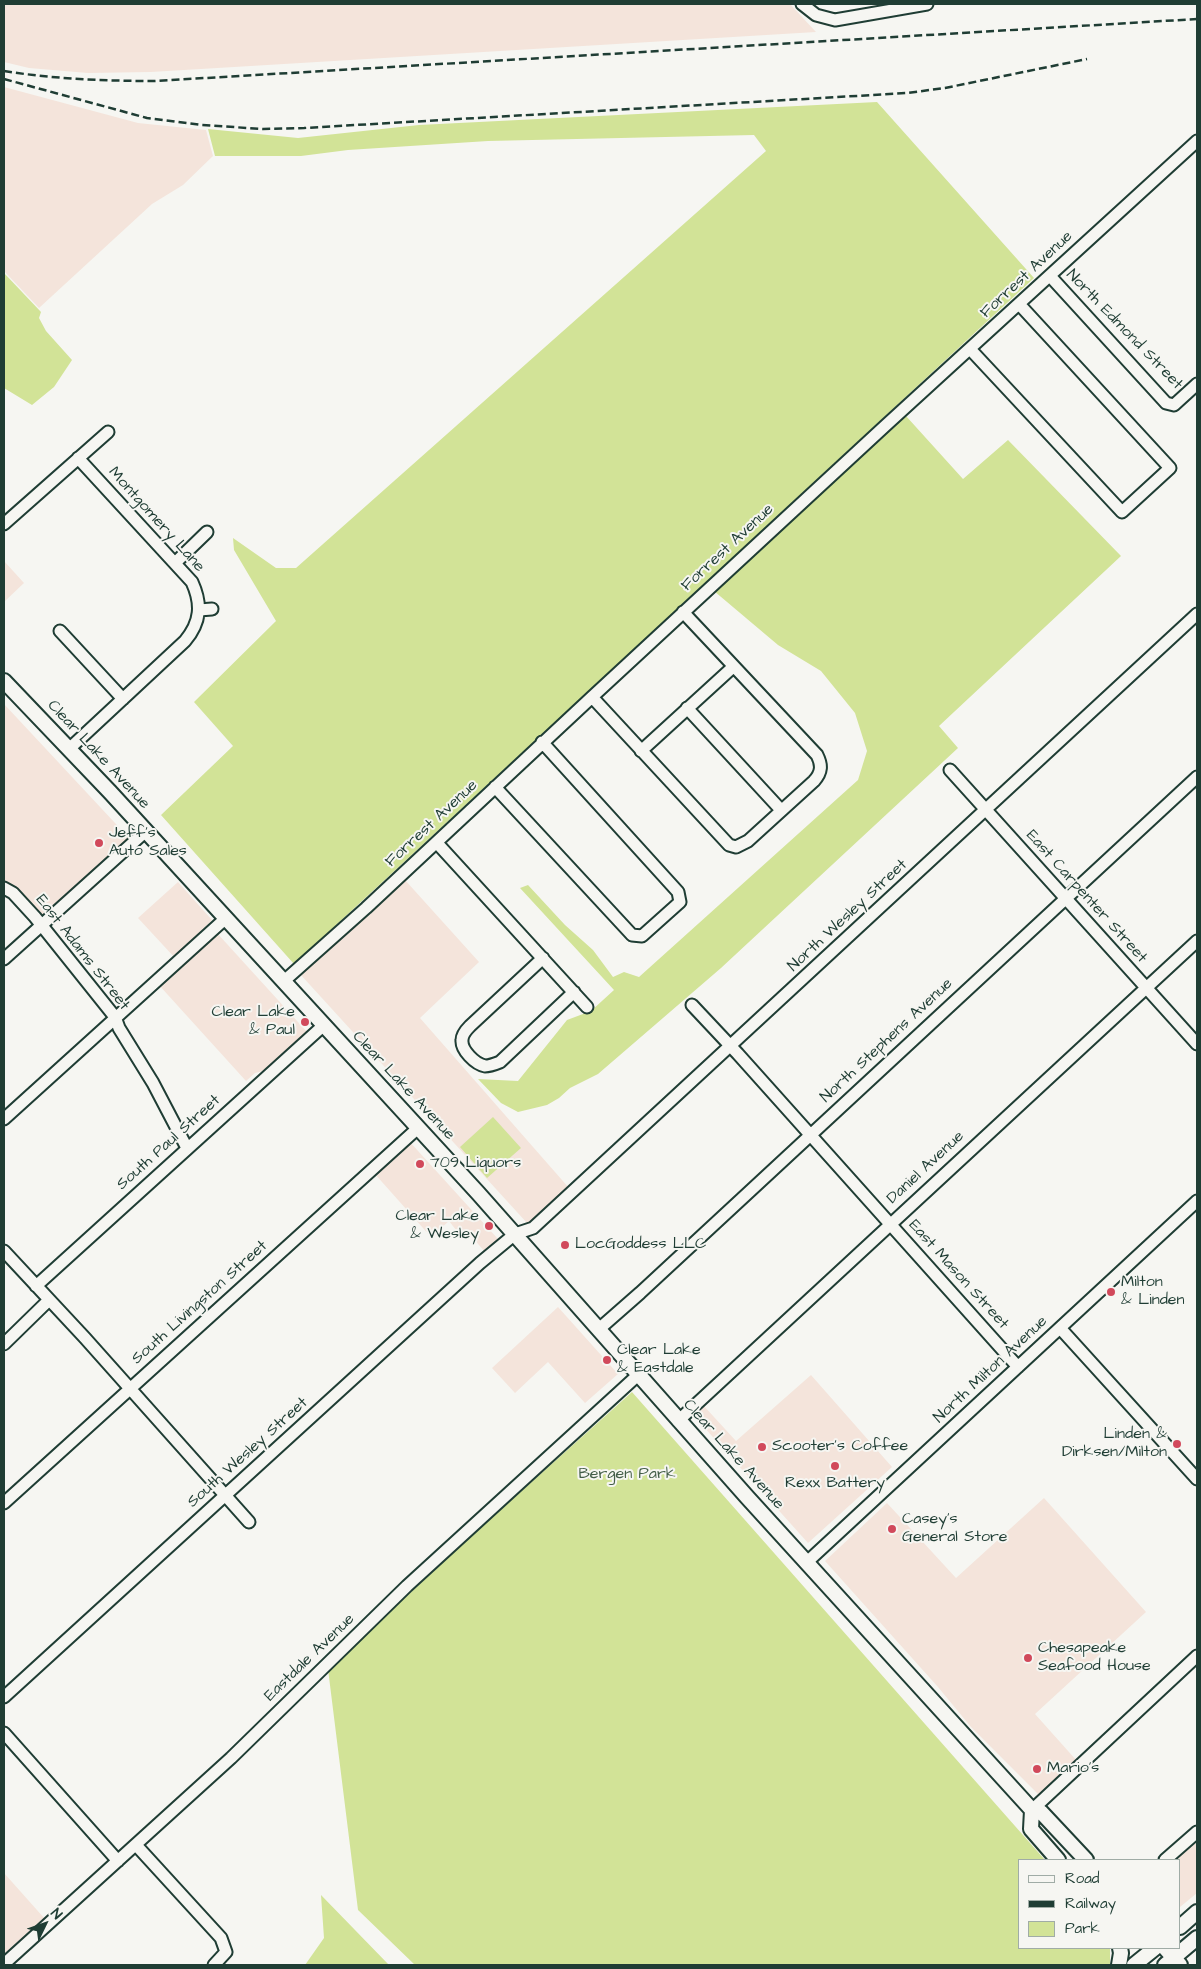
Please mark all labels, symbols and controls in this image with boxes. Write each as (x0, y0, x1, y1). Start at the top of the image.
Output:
street label: Forrest Avenue (977, 227, 1077, 323)
street label: North Edmond Street (1062, 266, 1186, 394)
street label: Montgomery Lane (104, 463, 208, 577)
street label: Forrest Avenue (678, 500, 778, 596)
street label: Clear Lake Avenue (43, 697, 153, 813)
street label: Forrest Avenue (382, 776, 482, 872)
place label: Jeff's Auto Sales (109, 824, 187, 862)
street label: East Carpenter Street (1021, 827, 1151, 967)
marker: Jeff's Auto Sales (93, 837, 105, 849)
street label: North Wesley Street (784, 856, 912, 976)
street label: East Adams Street (31, 891, 133, 1015)
street label: North Stephens Avenue (817, 975, 957, 1107)
place label: Clear Lake & Paul (211, 1003, 295, 1041)
marker: Clear Lake & Paul (299, 1016, 311, 1028)
street label: Clear Lake Avenue (348, 1028, 458, 1144)
street label: South Paul Street (113, 1091, 225, 1195)
street label: Daniel Avenue (883, 1127, 969, 1209)
place label: 709 Liquors (430, 1154, 521, 1174)
marker: 709 Liquors (414, 1158, 426, 1170)
place label: Clear Lake & Wesley (395, 1207, 479, 1245)
street label: East Mason Street (904, 1216, 1012, 1334)
marker: Clear Lake & Wesley (483, 1220, 495, 1232)
place label: LocGoddess LLC (575, 1235, 706, 1255)
street label: South Livingston Street (128, 1237, 272, 1369)
marker: LocGoddess LLC (559, 1239, 571, 1251)
place label: Milton & Linden (1121, 1273, 1184, 1311)
marker: Milton & Linden (1105, 1286, 1117, 1298)
street label: North Milton Avenue (930, 1312, 1052, 1428)
place label: Clear Lake & Eastdale (617, 1341, 701, 1379)
marker: Clear Lake & Eastdale (601, 1354, 613, 1366)
street label: South Wesley Street (184, 1394, 312, 1512)
street label: Clear Lake Avenue (678, 1396, 788, 1514)
place label: Linden & Dirksen/Milton (1062, 1425, 1167, 1463)
place label: Scooter's Coffee (772, 1437, 908, 1457)
marker: Linden & Dirksen/Milton (1171, 1438, 1183, 1450)
marker: Scooter's Coffee (756, 1441, 768, 1453)
marker: Rexx Battery (829, 1460, 841, 1472)
park label: Bergen Park (578, 1465, 676, 1485)
place label: Rexx Battery (785, 1474, 885, 1494)
place label: Casey's General Store (902, 1510, 1008, 1548)
marker: Casey's General Store (886, 1523, 898, 1535)
street label: Eastdale Avenue (261, 1610, 359, 1706)
place label: Chesapeake Seafood House (1038, 1639, 1151, 1677)
marker: Chesapeake Seafood House (1022, 1652, 1034, 1664)
place label: Mario's (1047, 1759, 1099, 1779)
marker: Mario's (1031, 1763, 1043, 1775)
legend (1018, 1859, 1181, 1949)
text: Road (1065, 1868, 1099, 1889)
text: Railway (1065, 1893, 1116, 1914)
north arrow (20, 1899, 70, 1949)
text: N (46, 1904, 67, 1924)
text: Park (1065, 1918, 1100, 1939)

